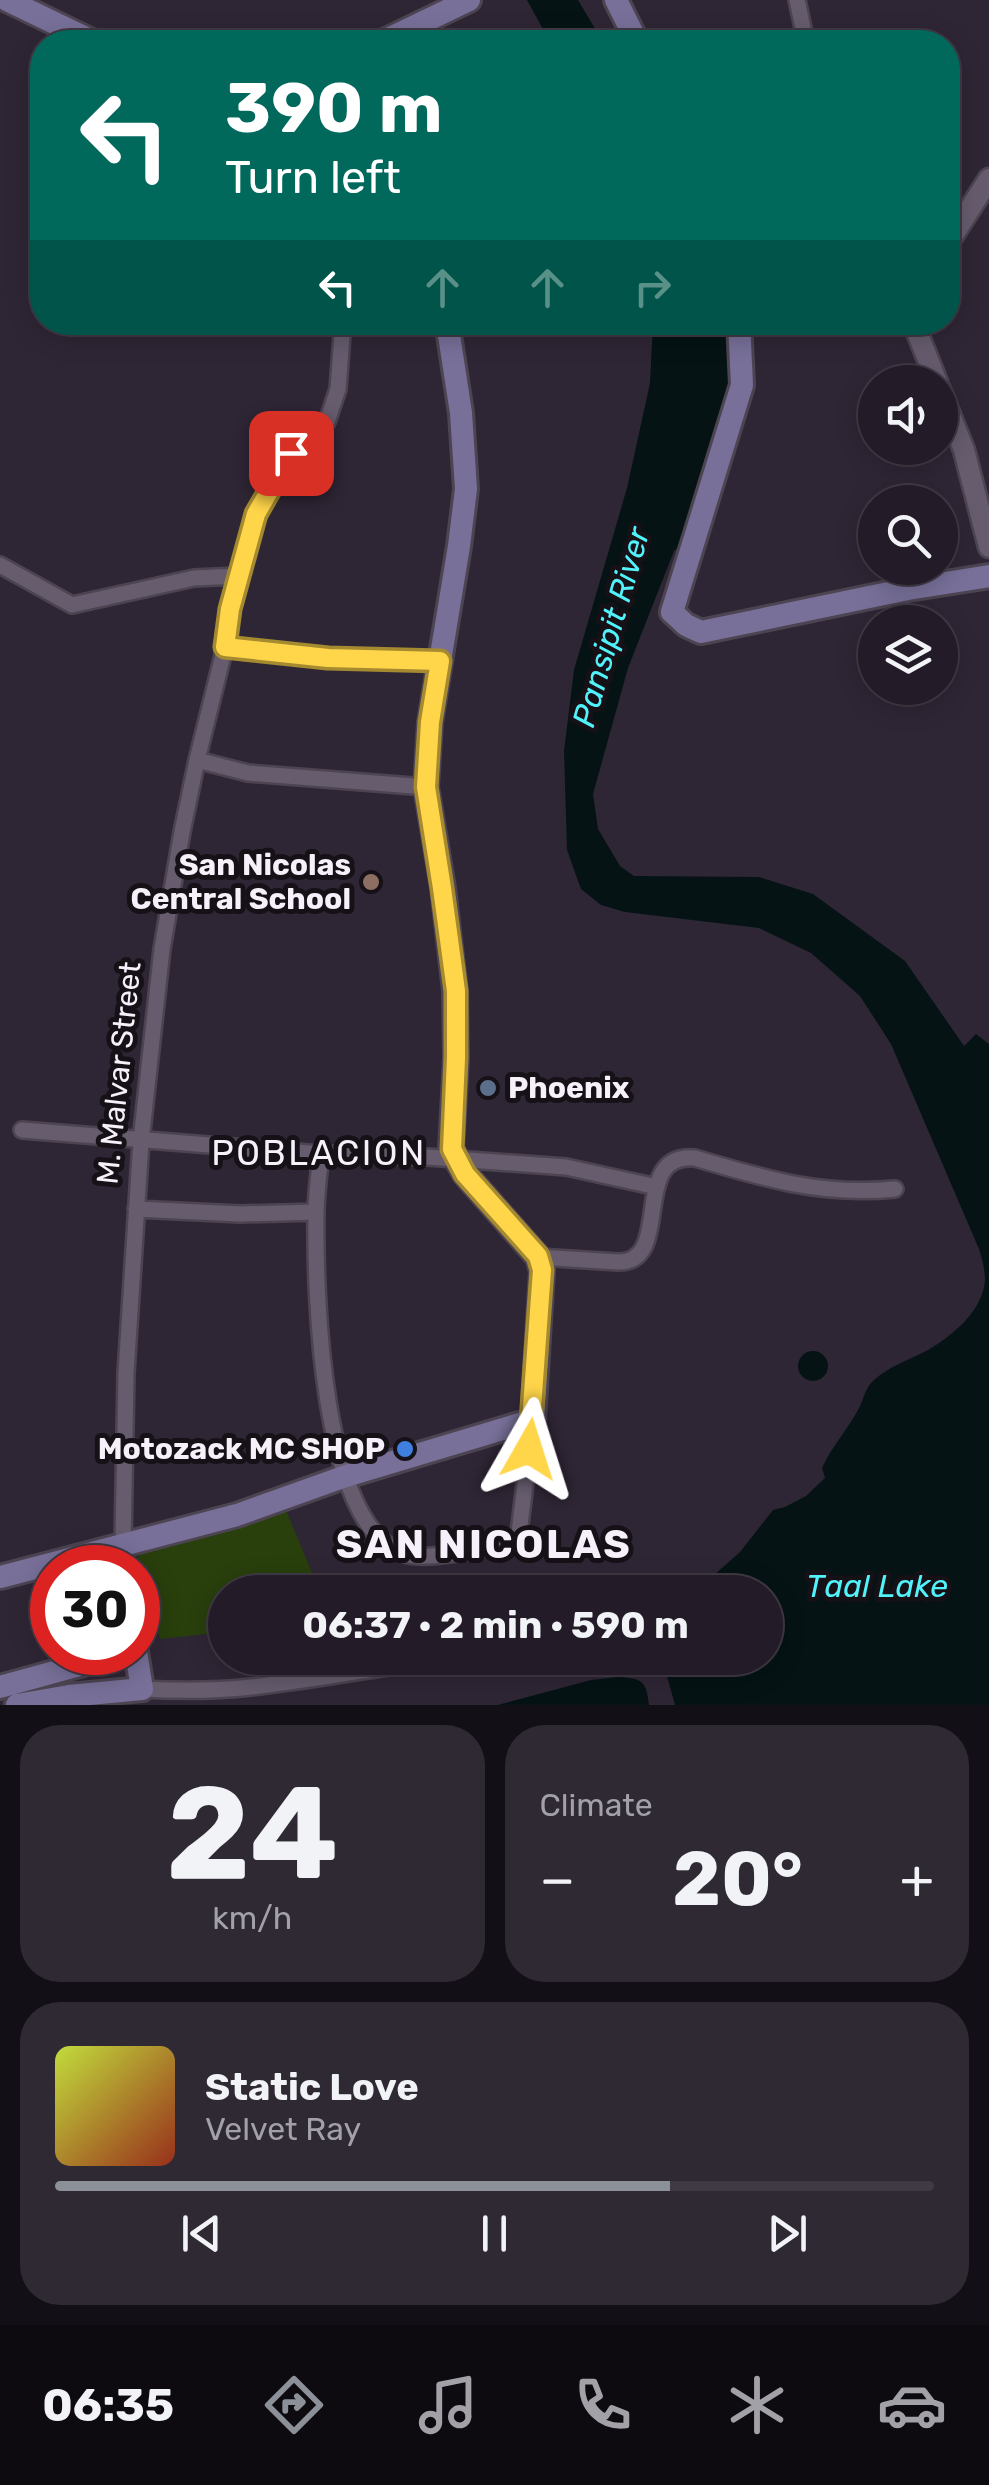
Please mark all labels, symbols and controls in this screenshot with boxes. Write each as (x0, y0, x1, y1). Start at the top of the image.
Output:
text: 390 m (225, 67, 443, 150)
icon: left (60, 70, 190, 200)
text: Turn left (225, 151, 401, 204)
icon: left (310, 260, 365, 315)
icon: ahead (415, 260, 470, 315)
icon: ahead (520, 260, 575, 315)
icon: right (625, 260, 680, 315)
map controls (858, 365, 958, 705)
button: sound (858, 365, 958, 465)
pin (249, 411, 334, 496)
icon: arrive (264, 426, 319, 481)
button: search (858, 485, 958, 585)
water label: Pansipit River (564, 521, 658, 731)
button: layers (858, 605, 958, 705)
place label: San Nicolas Central School (131, 847, 351, 917)
marker: San Nicolas Central School (360, 871, 382, 893)
street label: M. Malvar Street (89, 960, 149, 1186)
place label: Phoenix (508, 1070, 630, 1106)
marker: Phoenix (477, 1077, 499, 1099)
district label: POBLACION (211, 1132, 427, 1174)
position arrow (477, 1397, 581, 1501)
place label: Motozack MC SHOP (98, 1431, 385, 1467)
marker: Motozack MC SHOP (394, 1438, 416, 1460)
district label: SAN NICOLAS (336, 1521, 632, 1568)
speed limit sign: 30 (30, 1545, 160, 1675)
water label: Taal Lake (806, 1567, 948, 1605)
text: 06:37 · 2 min · 590 m (302, 1602, 689, 1648)
text: 24 (166, 1756, 339, 1911)
text: Climate (540, 1786, 653, 1824)
text: 20° (672, 1835, 803, 1924)
text: − (540, 1847, 575, 1912)
text: + (900, 1847, 934, 1912)
text: km/h (212, 1899, 292, 1937)
text: Static Love (205, 2064, 419, 2110)
text: Velvet Ray (205, 2110, 361, 2148)
icon: previous (174, 2206, 229, 2261)
icon: pause (467, 2206, 522, 2261)
icon: next (760, 2206, 815, 2261)
icon: directions (259, 2370, 329, 2440)
icon: music (413, 2370, 483, 2440)
icon: phone (568, 2370, 638, 2440)
icon: climate (722, 2370, 792, 2440)
icon: car (877, 2370, 947, 2440)
text: 06:35 (42, 2379, 174, 2432)

